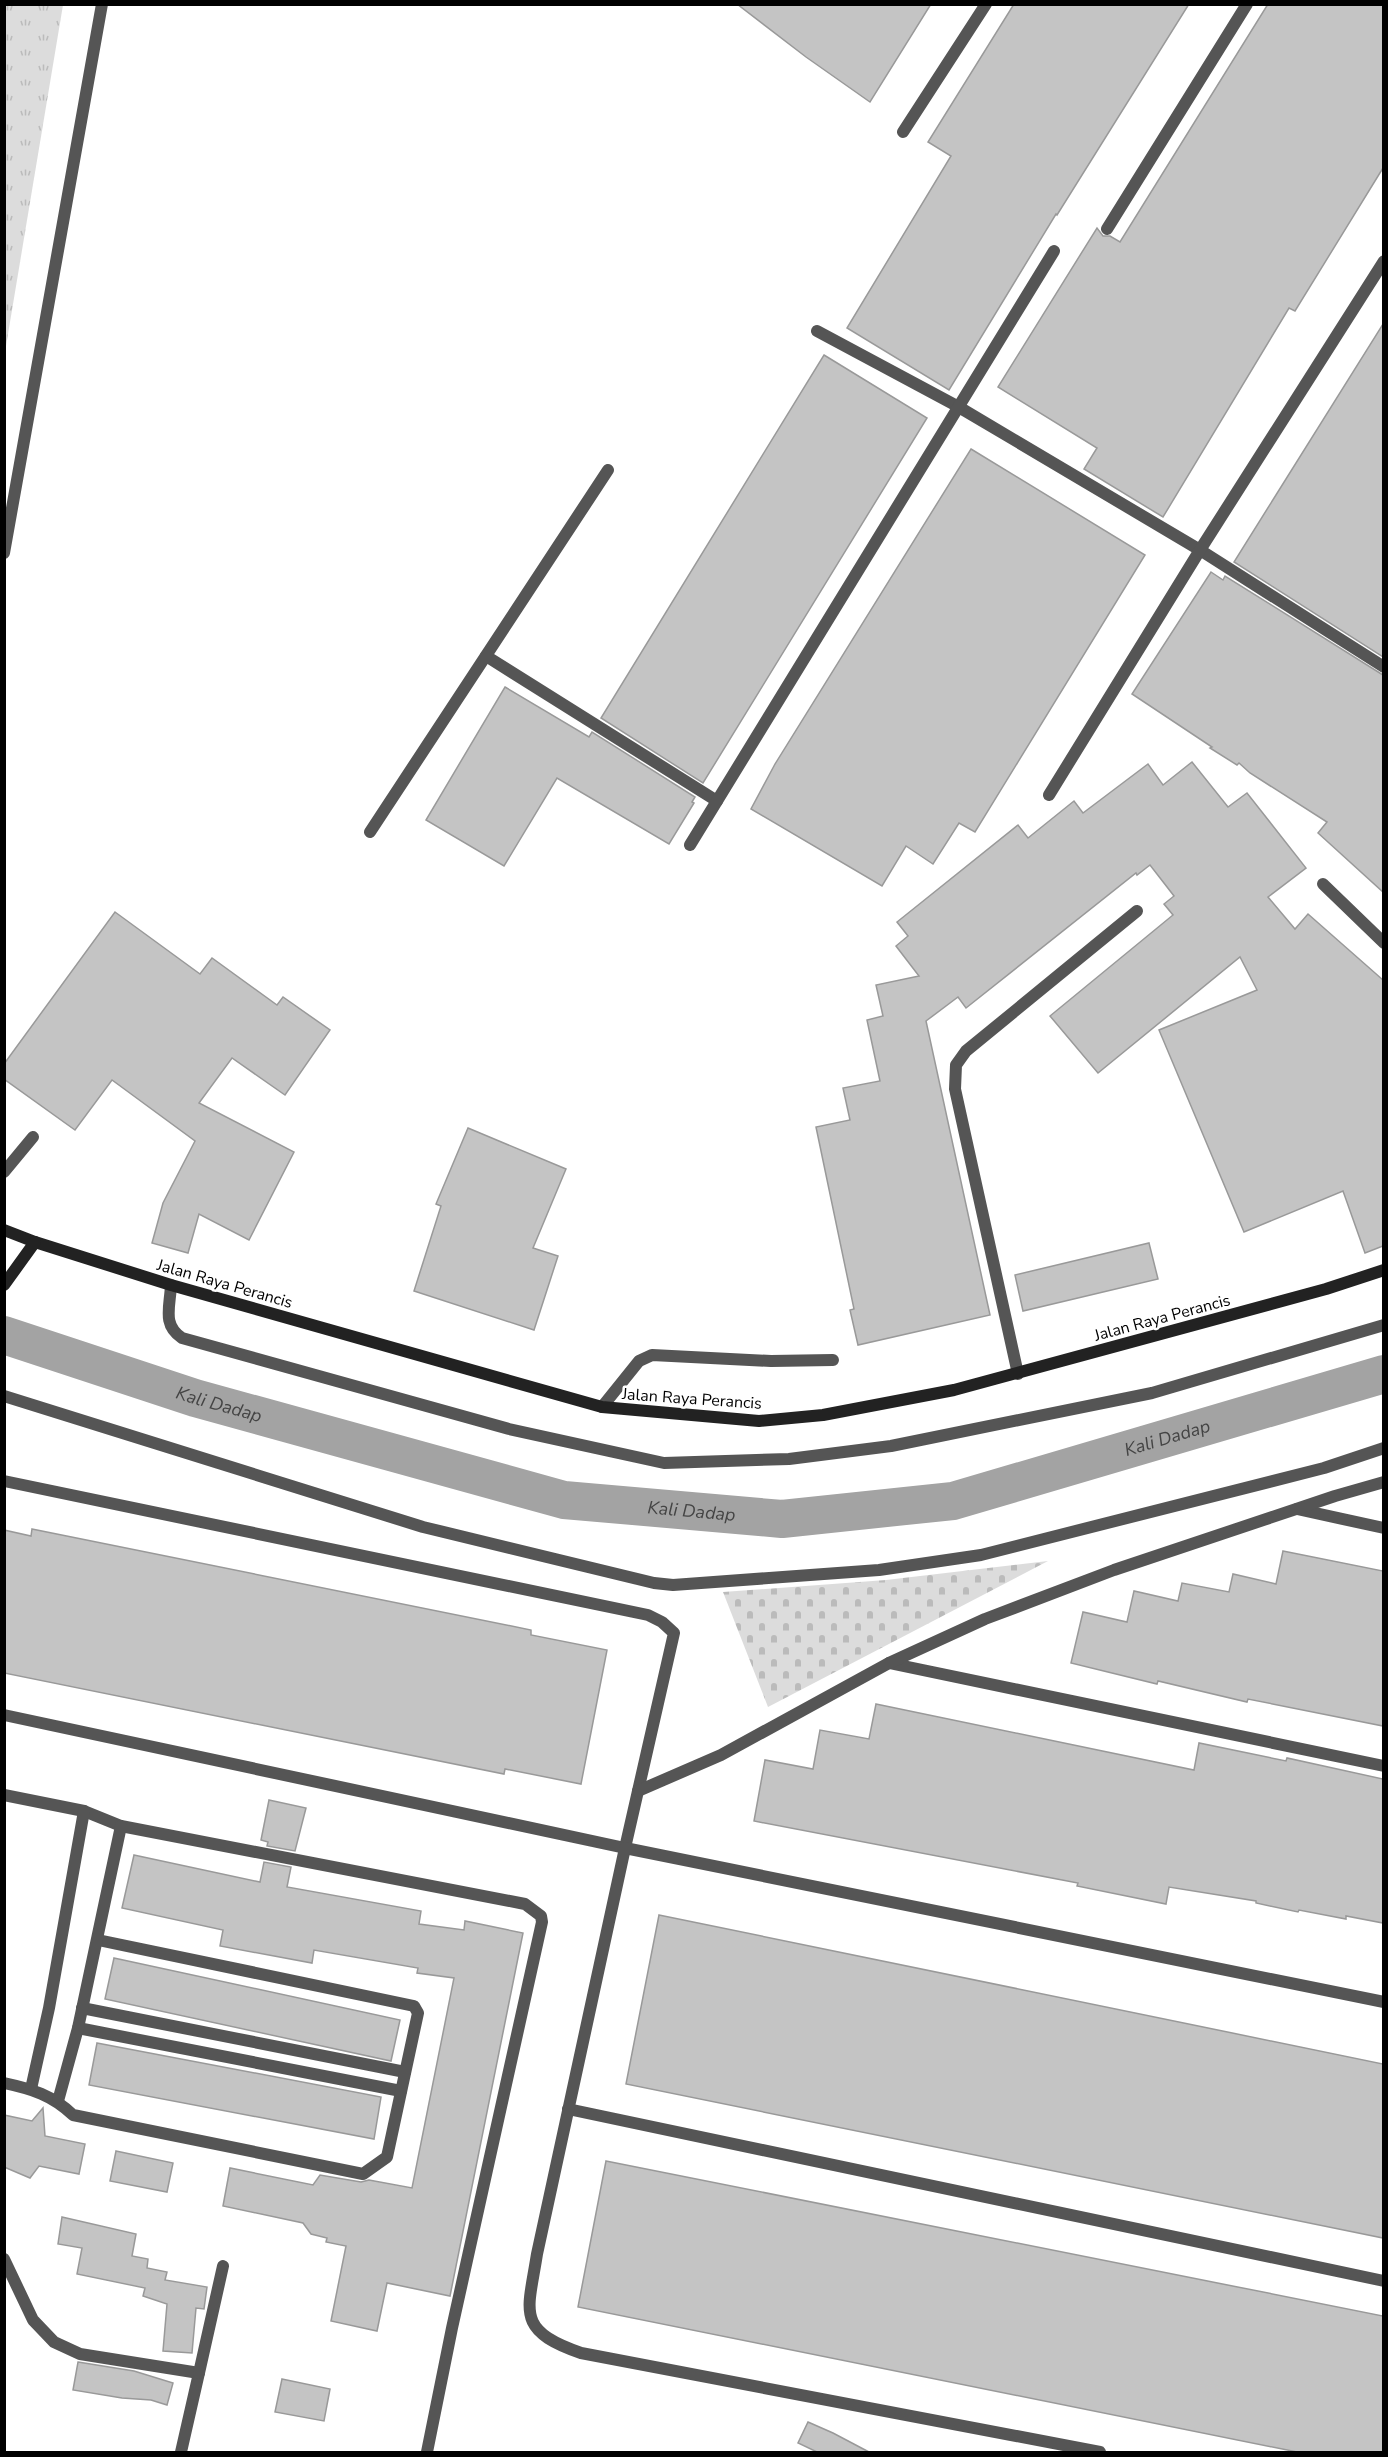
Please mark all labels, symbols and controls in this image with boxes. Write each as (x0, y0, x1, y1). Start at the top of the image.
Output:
street label: Jalan Raya Perancis (153, 1254, 295, 1314)
street label: Jalan Raya Perancis (1091, 1289, 1233, 1347)
water label: Kali Dadap (173, 1381, 265, 1428)
street label: Jalan Raya Perancis (620, 1383, 763, 1415)
water label: Kali Dadap (1121, 1414, 1213, 1462)
water label: Kali Dadap (646, 1495, 737, 1527)

